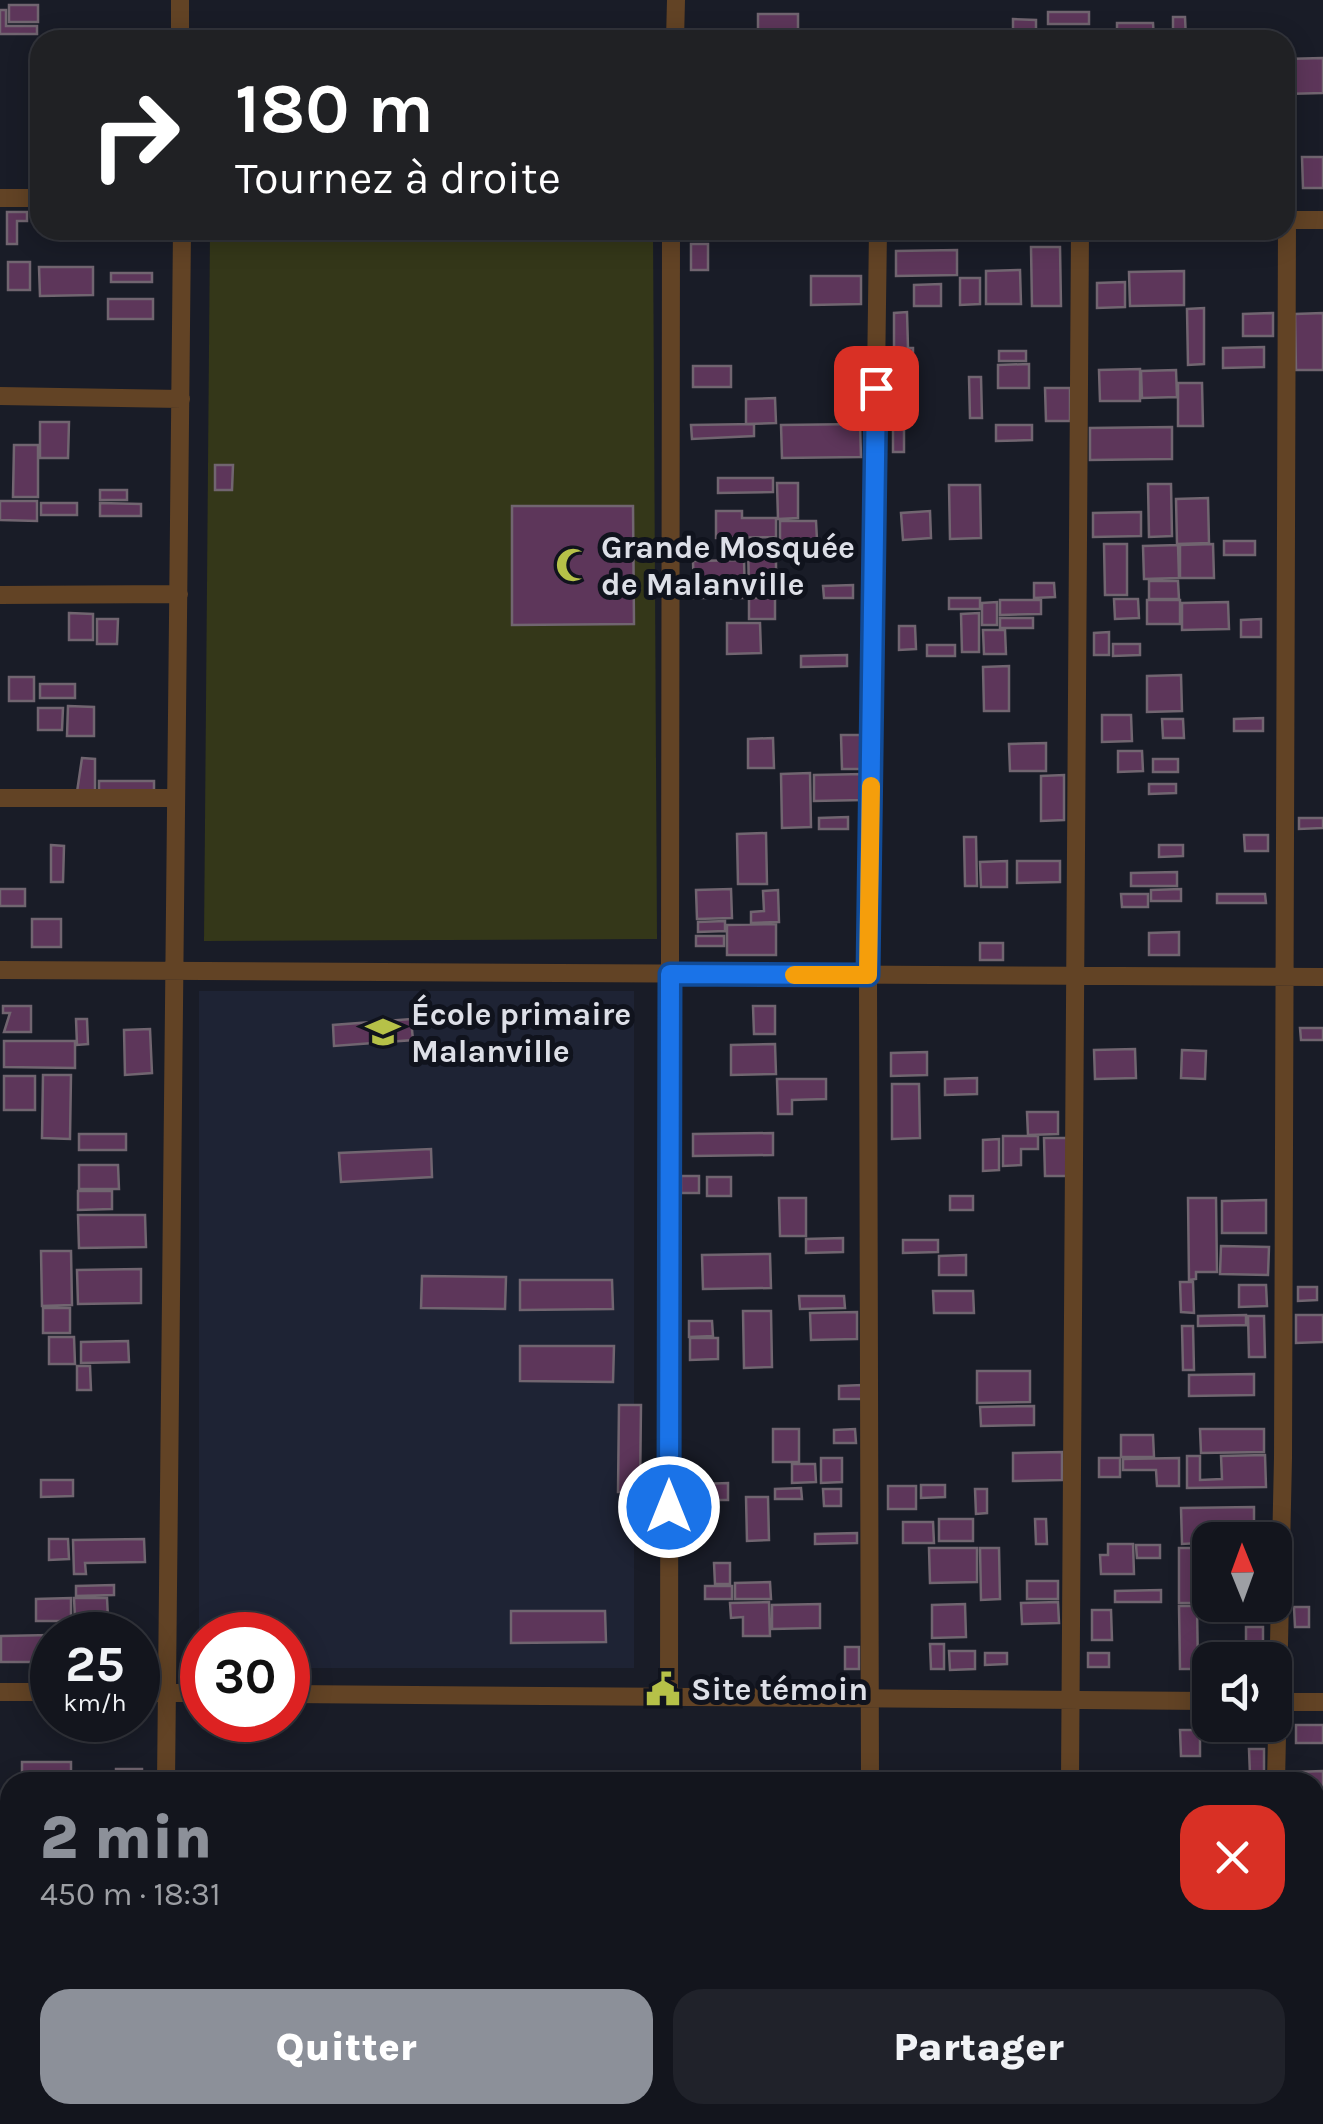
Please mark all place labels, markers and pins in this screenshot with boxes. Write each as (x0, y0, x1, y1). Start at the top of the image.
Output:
pin (834, 346, 919, 431)
place label: Grande Mosquée de Malanville (601, 529, 855, 603)
mosque icon: Grande Mosquée de Malanville (554, 546, 592, 584)
place label: École primaire Malanville (411, 994, 631, 1070)
school or university icon: École primaire Malanville (364, 1013, 402, 1051)
public building icon: Site témoin (644, 1670, 682, 1708)
place label: Site témoin (691, 1671, 868, 1708)

